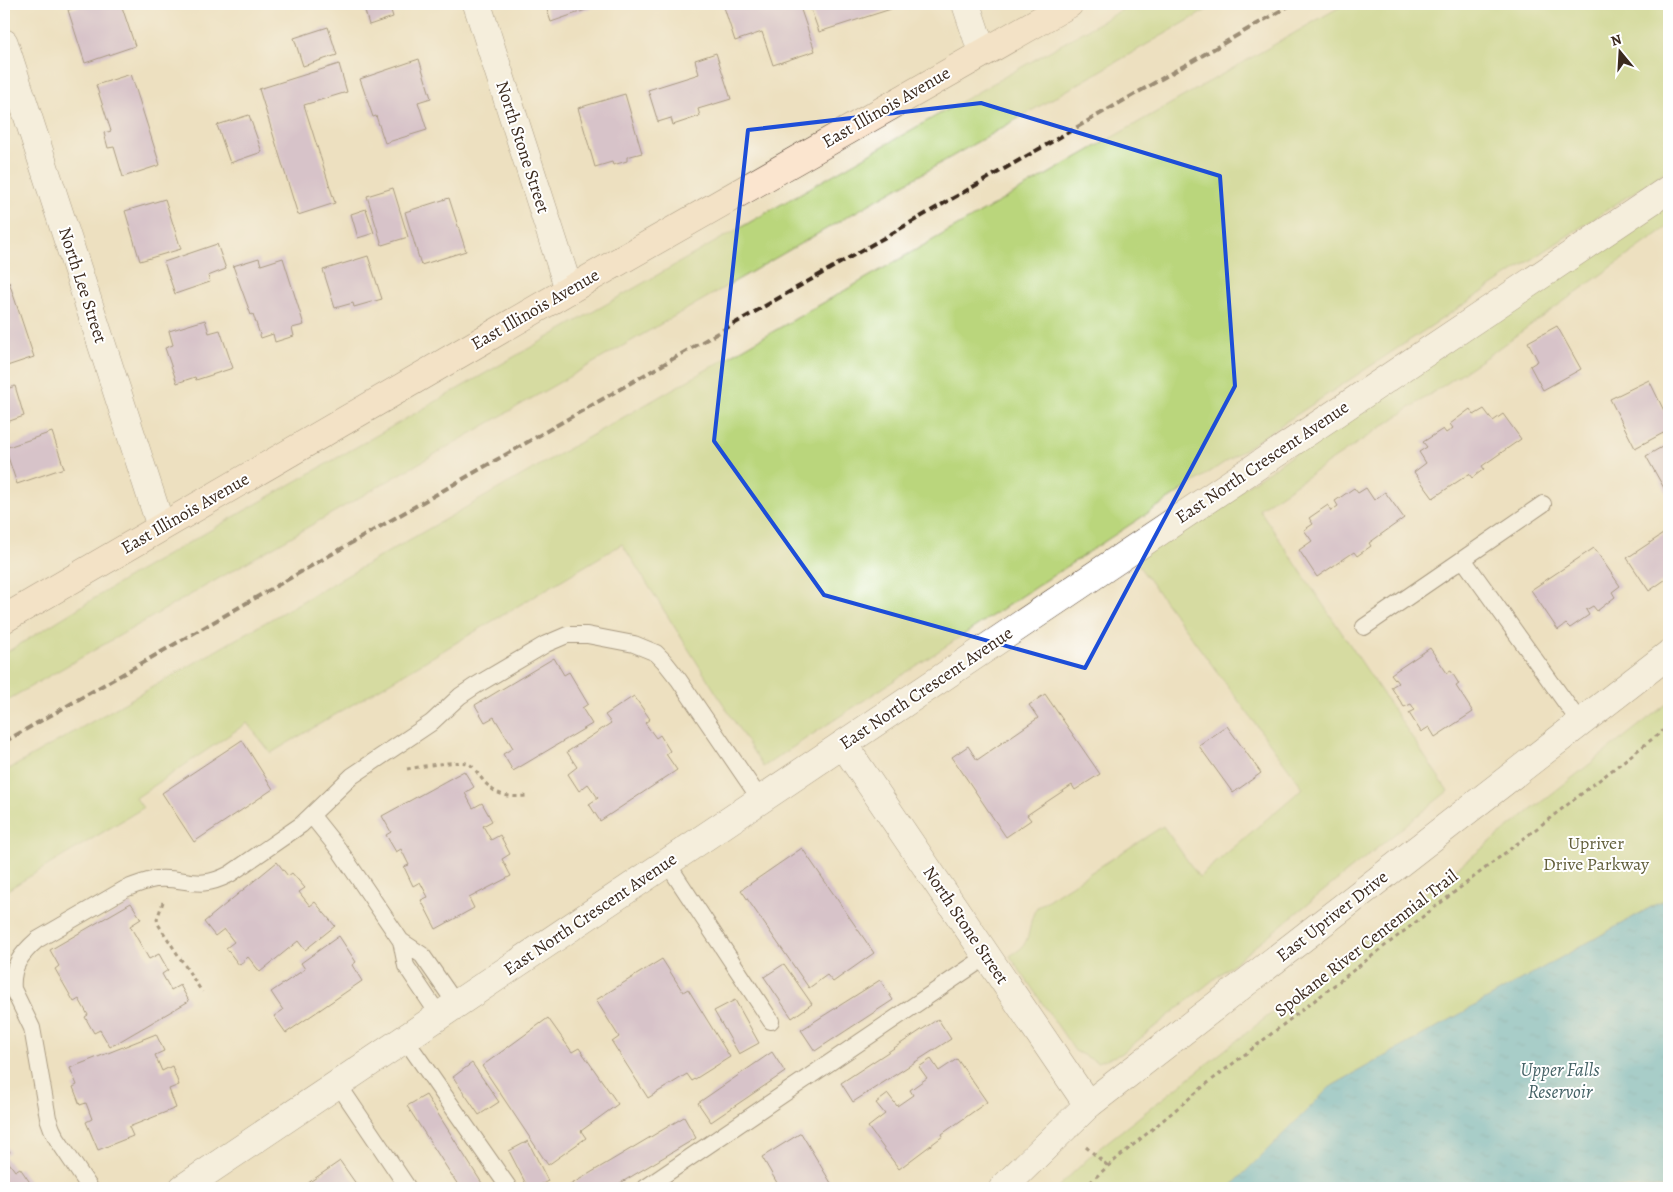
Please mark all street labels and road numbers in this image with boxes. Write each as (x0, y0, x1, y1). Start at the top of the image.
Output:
street label: East Illinois Avenue (818, 61, 954, 153)
street label: North Stone Street (490, 78, 556, 216)
street label: North Lee Street (53, 224, 113, 346)
street label: East Illinois Avenue (467, 263, 603, 355)
street label: East North Crescent Avenue (1171, 395, 1353, 529)
street label: East Illinois Avenue (117, 467, 253, 559)
street label: East North Crescent Avenue (835, 621, 1017, 755)
street label: East North Crescent Avenue (499, 847, 681, 981)
street label: North Stone Street (918, 861, 1014, 989)
street label: Spokane River Centennial Trail (1269, 863, 1463, 1022)
street label: East Upriver Drive (1271, 865, 1393, 967)

